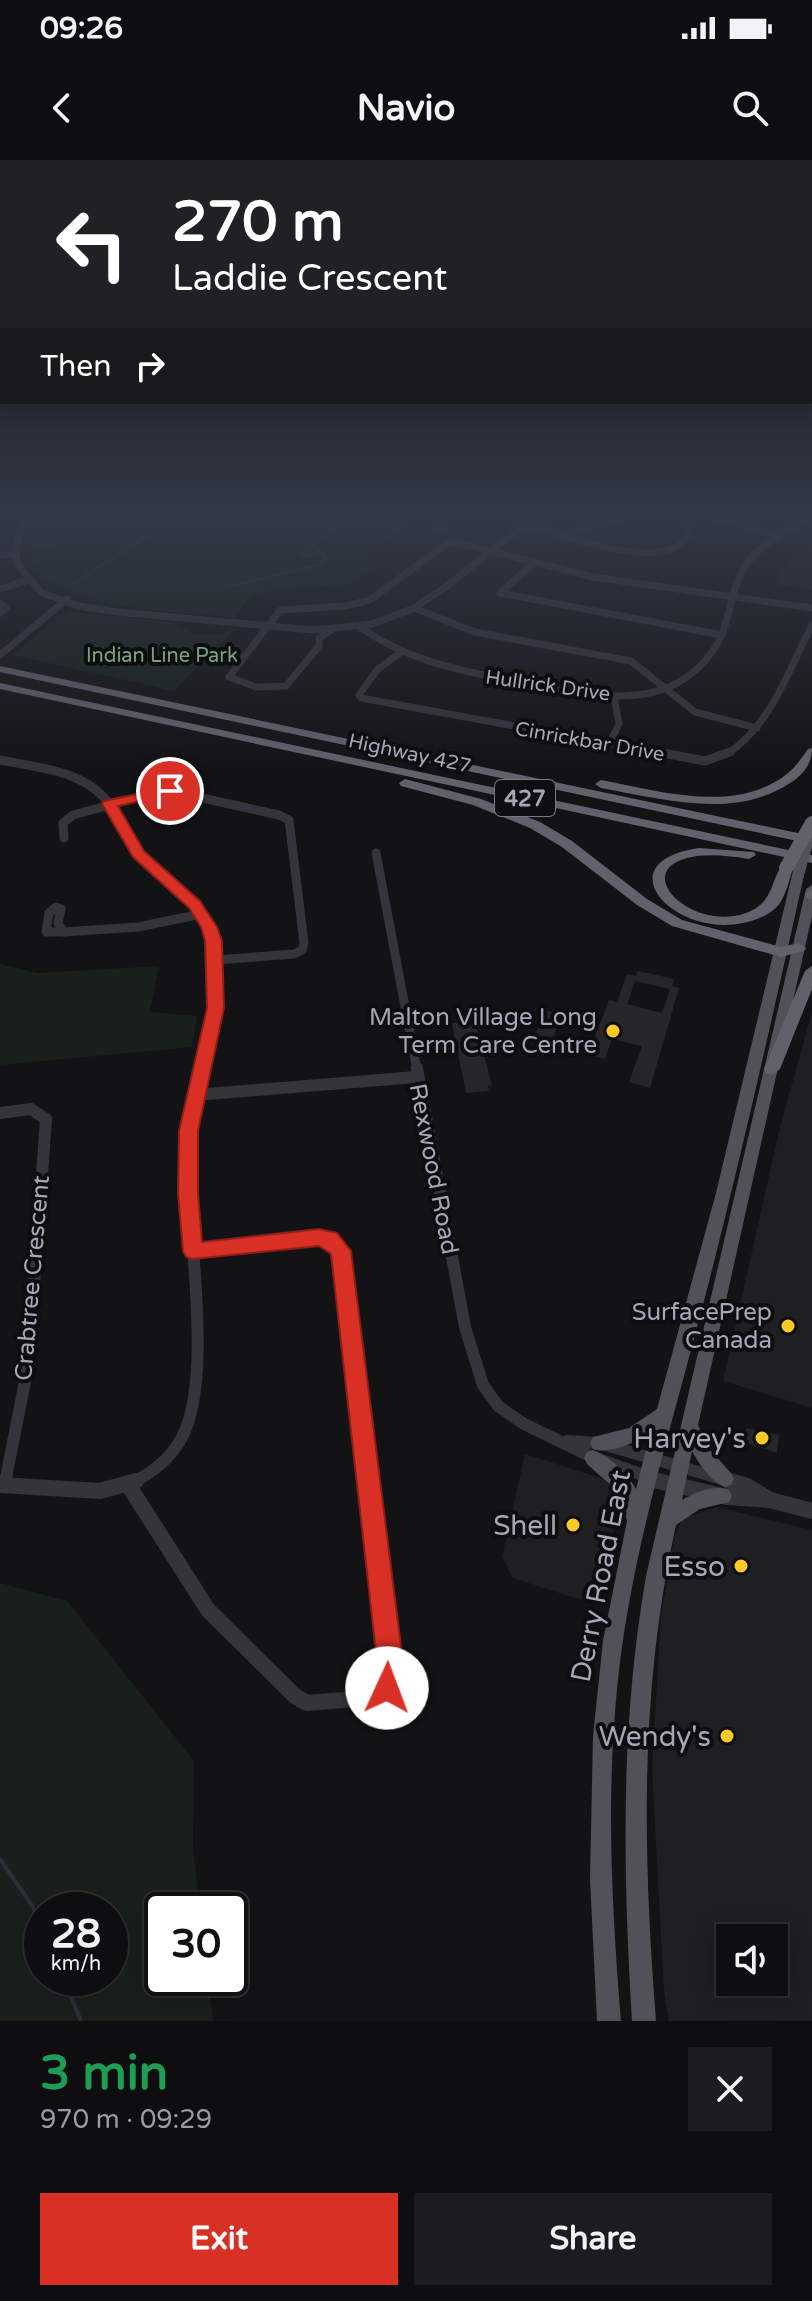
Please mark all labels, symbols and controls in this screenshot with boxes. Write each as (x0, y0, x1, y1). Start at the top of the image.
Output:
text: 09:26 (40, 10, 123, 47)
icon: back (40, 86, 84, 130)
icon: search (728, 86, 772, 130)
text: Navio (357, 87, 455, 130)
text: 270 m (172, 189, 343, 256)
icon: left (40, 192, 144, 296)
text: Laddie Crescent (172, 257, 447, 300)
icon: right (128, 344, 172, 388)
text: Then (40, 348, 112, 385)
park label: Indian Line Park (86, 644, 238, 668)
street label: Hullrick Drive (484, 665, 612, 707)
street label: Cinrickbar Drive (513, 717, 666, 767)
street label: Highway 427 (346, 729, 473, 779)
pin (136, 757, 204, 825)
icon: arrive (148, 769, 192, 813)
road number: 427 (495, 780, 555, 816)
place label: Malton Village Long Term Care Centre (369, 1003, 597, 1060)
marker: Malton Village Long Term Care Centre (604, 1022, 622, 1040)
street label: Rexwood Road (403, 1081, 464, 1257)
street label: Crabtree Crescent (9, 1174, 56, 1382)
place label: SurfacePrep Canada (632, 1298, 772, 1355)
marker: SurfacePrep Canada (779, 1317, 797, 1335)
place label: Harvey's (633, 1422, 746, 1456)
marker: Harvey's (753, 1429, 771, 1447)
street label: Derry Road East (564, 1467, 638, 1685)
place label: Shell (493, 1509, 557, 1543)
marker: Shell (564, 1516, 582, 1534)
place label: Esso (663, 1550, 725, 1584)
marker: Esso (732, 1557, 750, 1575)
position arrow (345, 1646, 429, 1730)
place label: Wendy's (599, 1720, 711, 1754)
marker: Wendy's (718, 1727, 736, 1745)
speed limit sign: 30 (144, 1892, 248, 1996)
text: 28 (51, 1910, 101, 1958)
map controls (716, 1924, 788, 1996)
button: sound (716, 1924, 788, 1996)
text: km/h (51, 1952, 101, 1976)
text: 3 min (40, 2045, 168, 2103)
button: close (688, 2047, 772, 2131)
text: 970 m · 09:29 (40, 2104, 212, 2135)
button: Exit (40, 2193, 398, 2285)
button: Share (414, 2193, 772, 2285)

